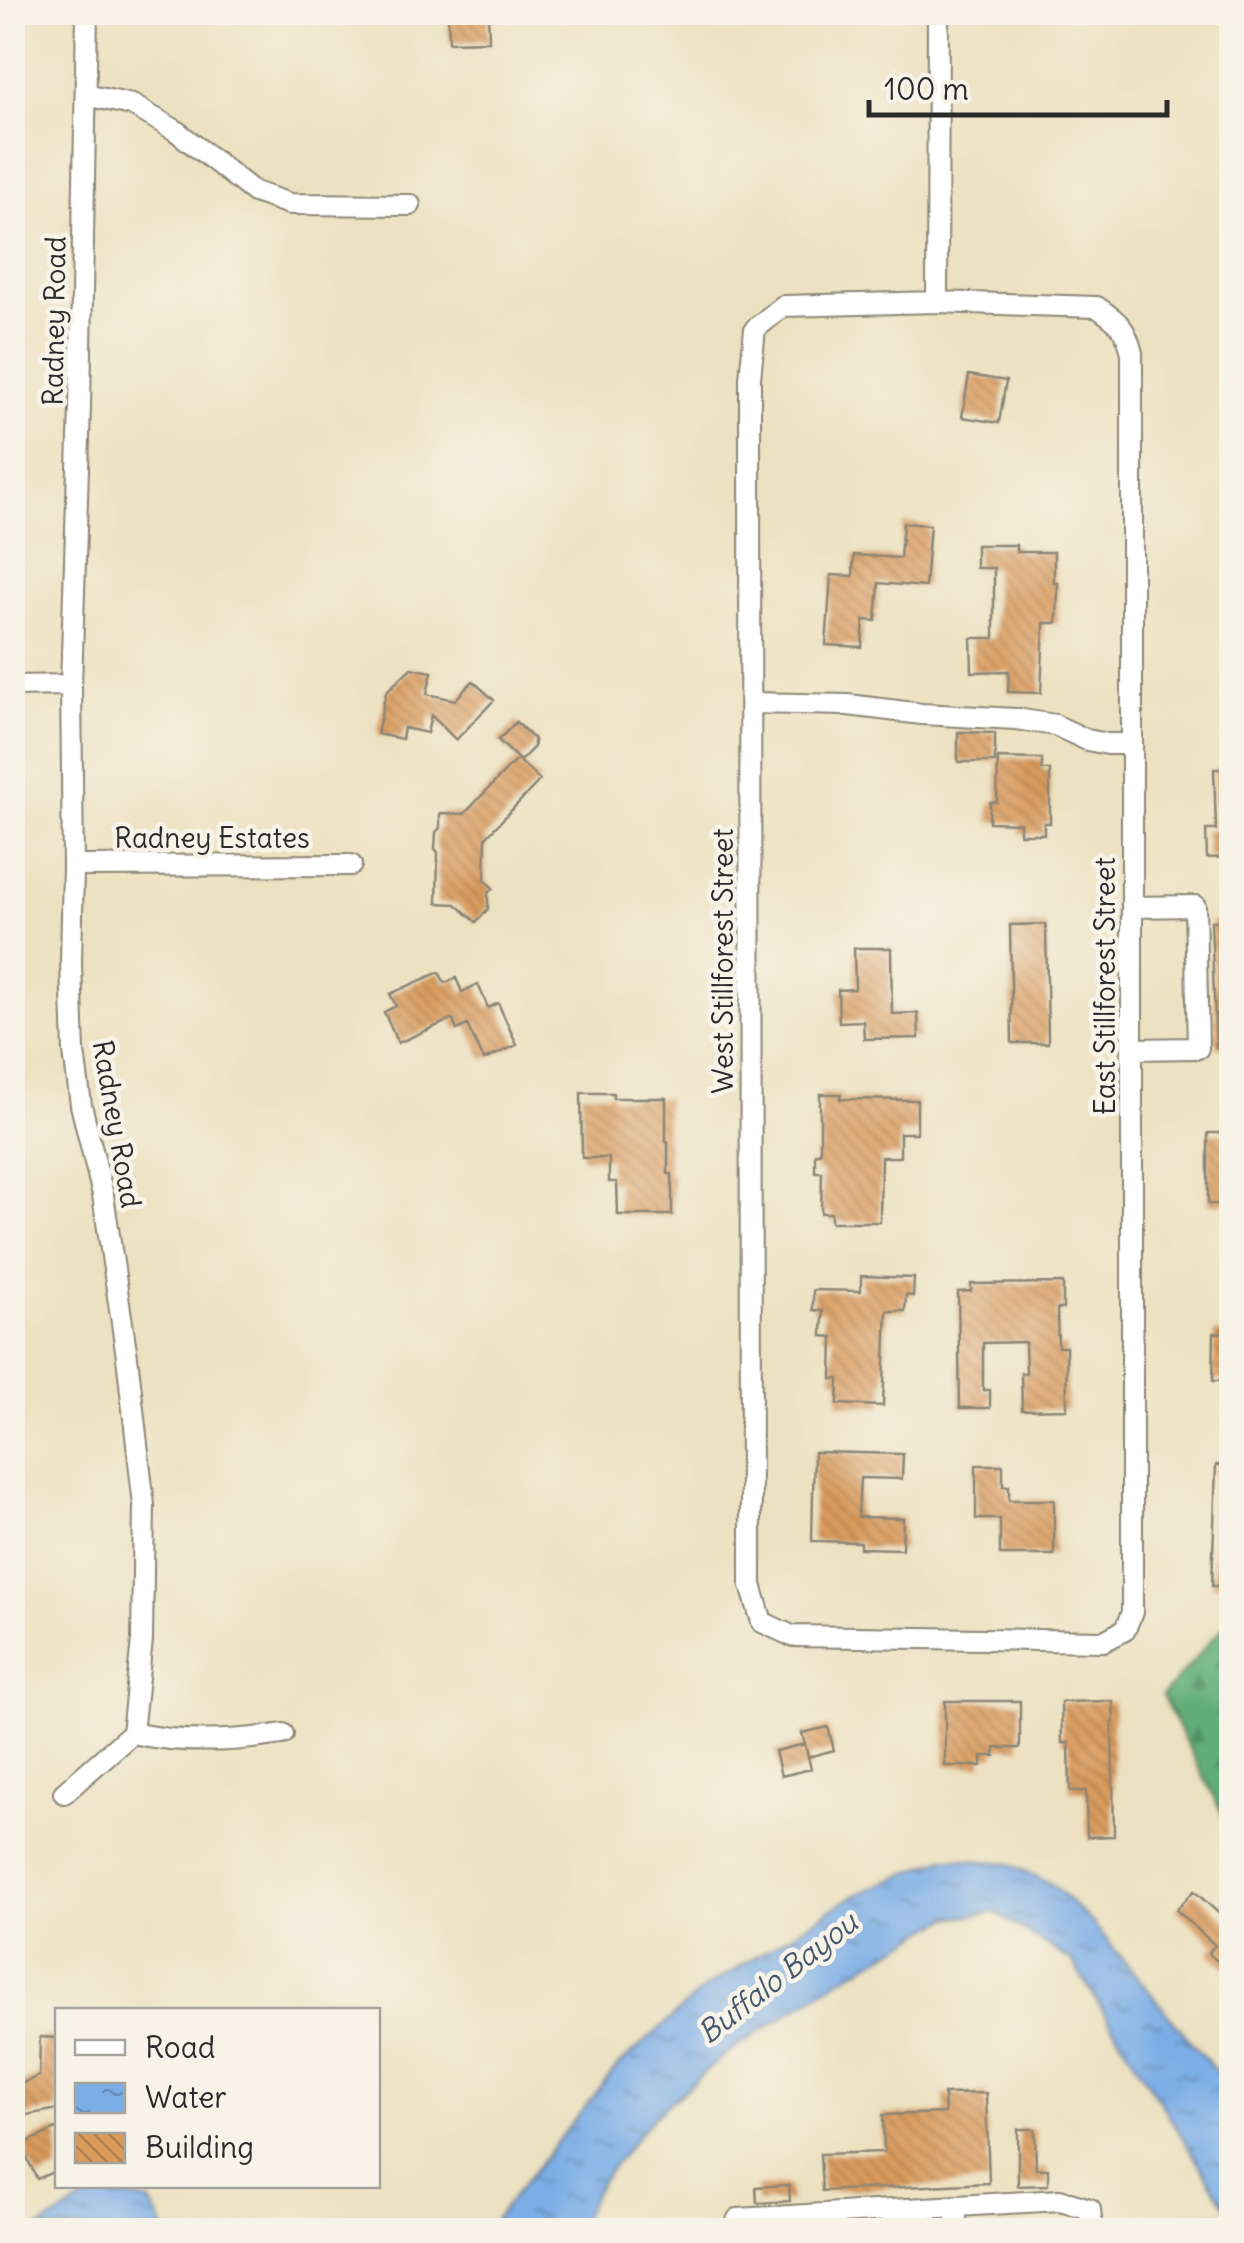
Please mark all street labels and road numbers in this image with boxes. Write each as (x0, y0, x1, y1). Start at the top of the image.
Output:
street label: Radney Road (35, 236, 73, 406)
street label: Radney Estates (114, 820, 310, 856)
street label: West Stillforest Street (705, 828, 741, 1094)
street label: East Stillforest Street (1087, 857, 1123, 1115)
street label: Radney Road (85, 1037, 149, 1211)

